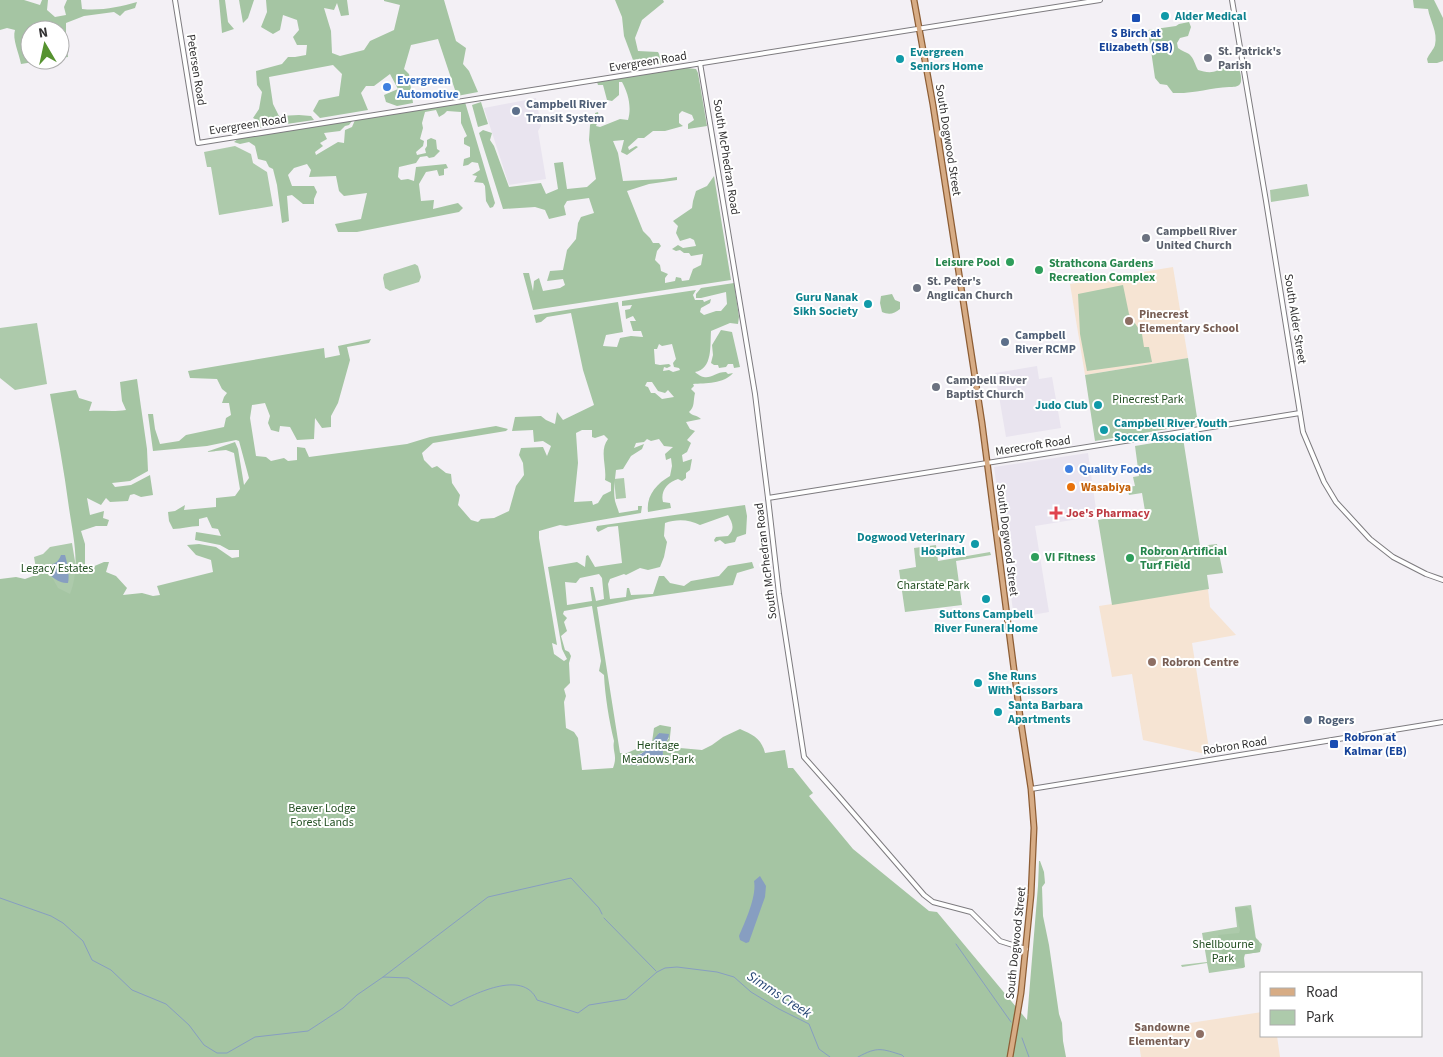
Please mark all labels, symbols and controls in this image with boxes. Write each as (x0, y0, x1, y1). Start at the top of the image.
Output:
place label: Alder Medical (1174, 8, 1247, 25)
marker: Alder Medical (1159, 10, 1171, 22)
marker: S Birch at Elizabeth (SB) (1130, 12, 1142, 24)
north arrow (20, 20, 70, 70)
text: N (37, 23, 49, 44)
place label: S Birch at Elizabeth (SB) (1099, 25, 1173, 56)
street label: Petersen Road (182, 33, 210, 107)
place label: St. Patrick's Parish (1218, 43, 1281, 74)
place label: Evergreen Seniors Home (910, 44, 983, 75)
street label: Evergreen Road (608, 47, 688, 77)
marker: St. Patrick's Parish (1202, 52, 1214, 64)
marker: Evergreen Seniors Home (894, 53, 906, 65)
place label: Evergreen Automotive (396, 72, 459, 103)
marker: Evergreen Automotive (381, 81, 393, 93)
street label: South Dogwood Street (931, 83, 965, 197)
place label: Campbell River Transit System (526, 96, 607, 127)
street label: South McPhedran Road (708, 98, 744, 216)
marker: Campbell River Transit System (510, 105, 522, 117)
street label: Evergreen Road (208, 110, 288, 140)
place label: Campbell River United Church (1156, 223, 1237, 254)
marker: Campbell River United Church (1140, 232, 1152, 244)
place label: Leisure Pool (935, 254, 1001, 271)
place label: Strathcona Gardens Recreation Complex (1049, 255, 1155, 286)
marker: Leisure Pool (1004, 256, 1016, 268)
marker: Strathcona Gardens Recreation Complex (1033, 264, 1045, 276)
place label: St. Peter's Anglican Church (926, 273, 1013, 304)
street label: South Alder Street (1279, 273, 1311, 365)
marker: St. Peter's Anglican Church (911, 282, 923, 294)
place label: Guru Nanak Sikh Society (793, 289, 859, 320)
marker: Guru Nanak Sikh Society (862, 298, 874, 310)
place label: Pinecrest Elementary School (1139, 306, 1239, 337)
marker: Pinecrest Elementary School (1123, 315, 1135, 327)
place label: Campbell River RCMP (1015, 327, 1076, 358)
marker: Campbell River RCMP (999, 336, 1011, 348)
place label: Campbell River Baptist Church (946, 372, 1027, 403)
marker: Campbell River Baptist Church (930, 381, 942, 393)
park label: Pinecrest Park (1112, 391, 1184, 408)
place label: Judo Club (1035, 397, 1088, 414)
marker: Judo Club (1092, 399, 1104, 411)
place label: Campbell River Youth Soccer Association (1114, 415, 1228, 446)
marker: Campbell River Youth Soccer Association (1098, 424, 1110, 436)
street label: Merecroft Road (994, 432, 1072, 460)
place label: Quality Foods (1079, 461, 1152, 478)
marker: Quality Foods (1063, 463, 1075, 475)
place label: Wasabiya (1081, 479, 1131, 496)
marker: Wasabiya (1065, 481, 1077, 493)
street label: South Dogwood Street (992, 483, 1022, 597)
street label: South McPhedran Road (750, 502, 782, 620)
place label: Joe's Pharmacy (1066, 505, 1150, 522)
marker: Joe's Pharmacy (1050, 507, 1062, 519)
place label: Dogwood Veterinary Hospital (857, 529, 966, 560)
marker: Dogwood Veterinary Hospital (969, 538, 981, 550)
place label: Robron Artificial Turf Field (1140, 543, 1228, 574)
place label: VI Fitness (1044, 549, 1096, 566)
marker: VI Fitness (1029, 551, 1041, 563)
marker: Robron Artificial Turf Field (1124, 552, 1136, 564)
park label: Legacy Estates (21, 560, 93, 577)
park label: Charstate Park (897, 577, 969, 594)
marker: Suttons Campbell River Funeral Home (980, 593, 992, 605)
place label: Suttons Campbell River Funeral Home (934, 606, 1038, 637)
place label: Robron Centre (1162, 654, 1239, 671)
marker: Robron Centre (1146, 656, 1158, 668)
place label: She Runs With Scissors (988, 668, 1058, 699)
marker: She Runs With Scissors (972, 677, 984, 689)
place label: Santa Barbara Apartments (1007, 697, 1083, 728)
marker: Santa Barbara Apartments (992, 706, 1004, 718)
place label: Rogers (1318, 712, 1354, 729)
marker: Rogers (1302, 714, 1314, 726)
place label: Robron at Kalmar (EB) (1344, 729, 1407, 760)
street label: Robron Road (1202, 733, 1268, 759)
park label: Heritage Meadows Park (622, 737, 694, 768)
marker: Robron at Kalmar (EB) (1328, 738, 1340, 750)
park label: Beaver Lodge Forest Lands (288, 800, 356, 831)
street label: South Dogwood Street (1002, 886, 1030, 1000)
park label: Shellbourne Park (1192, 936, 1254, 967)
water label: Simms Creek (743, 967, 816, 1024)
legend (1260, 972, 1423, 1037)
text: Road (1306, 982, 1338, 1003)
text: Park (1306, 1007, 1335, 1028)
place label: Sandowne Elementary (1129, 1019, 1191, 1050)
marker: Sandowne Elementary (1194, 1028, 1206, 1040)

